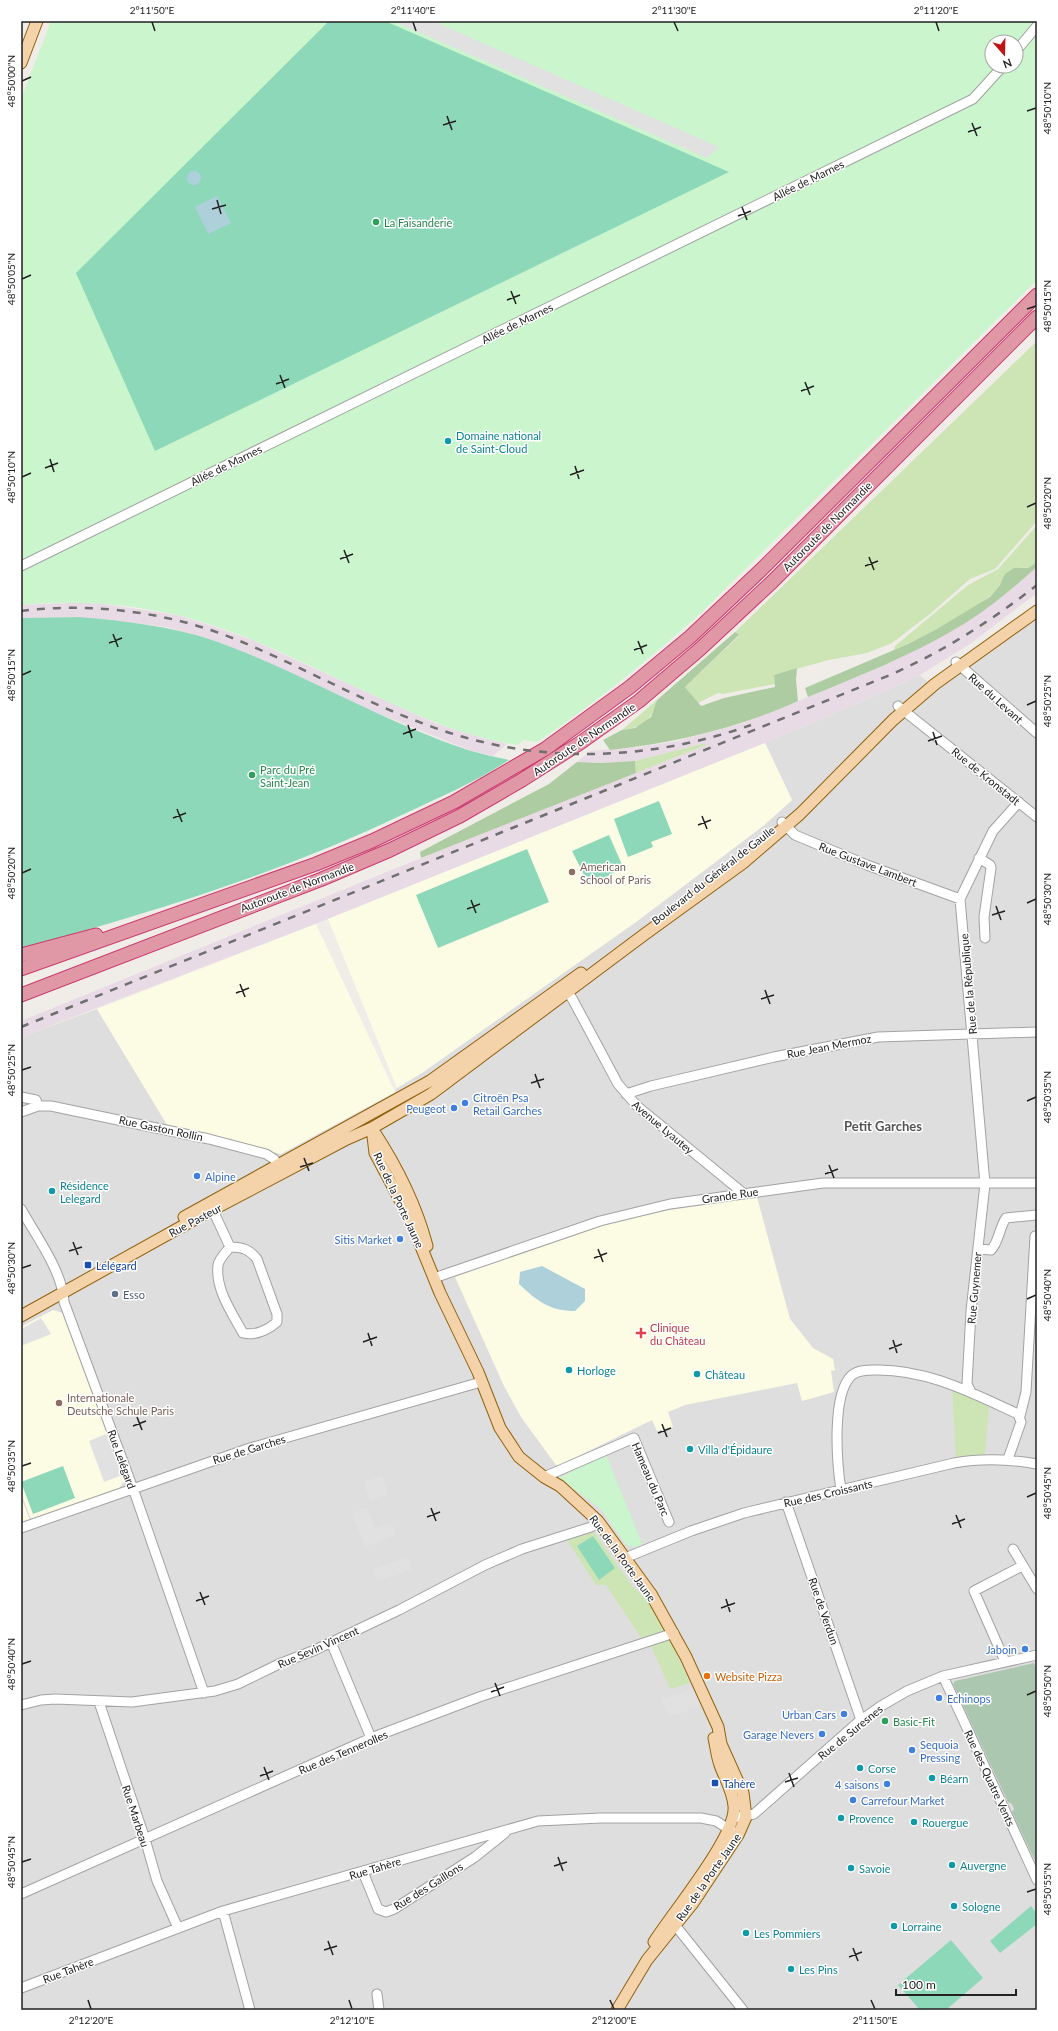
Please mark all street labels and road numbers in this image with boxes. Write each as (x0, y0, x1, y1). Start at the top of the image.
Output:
street label: Allée de Marnes (770, 157, 846, 203)
street label: Allée de Marnes (479, 300, 555, 346)
street label: Allée de Marnes (188, 442, 264, 488)
street label: Autoroute de Normandie (780, 479, 874, 573)
street label: Rue du Levant (966, 670, 1026, 726)
street label: Autoroute de Normandie (530, 700, 638, 778)
street label: Rue de Kronstadt (949, 745, 1023, 807)
street label: Boulevard du Général de Gaulle (649, 823, 777, 927)
street label: Rue Gustave Lambert (817, 839, 919, 889)
street label: Autoroute de Normandie (238, 859, 356, 915)
street label: Rue de la République (957, 933, 979, 1035)
street label: Rue Jean Mermoz (786, 1031, 872, 1061)
street label: Avenue Lyautey (630, 1098, 697, 1157)
street label: Rue Gaston Rollin (118, 1113, 204, 1143)
street label: Rue de la Porte Jaune (371, 1150, 427, 1250)
street label: Grande Rue (701, 1185, 759, 1205)
street label: Rue Pasteur (166, 1201, 224, 1239)
street label: Rue Guynemer (964, 1252, 984, 1324)
street label: Rue Lelégard (105, 1428, 139, 1490)
street label: Rue de Garches (211, 1432, 287, 1466)
street label: Hameau du Parc (630, 1440, 672, 1518)
street label: Rue des Croissants (782, 1476, 874, 1510)
street label: Rue de la Porte Jaune (587, 1512, 659, 1604)
street label: Rue de Verdun (806, 1576, 842, 1646)
street label: Rue Sevin Vincent (276, 1623, 360, 1671)
street label: Rue de Suresnes (815, 1702, 885, 1762)
street label: Rue des Tennerolles (297, 1727, 390, 1777)
street label: Rue des Quatre Vents (962, 1728, 1018, 1828)
street label: Rue Marbeau (120, 1783, 152, 1849)
street label: Rue de la Porte Jaune (673, 1831, 743, 1923)
street label: Rue Tahère (348, 1854, 403, 1882)
street label: Rue des Gaillons (391, 1859, 465, 1913)
street label: Rue Tahère (41, 1954, 95, 1986)

